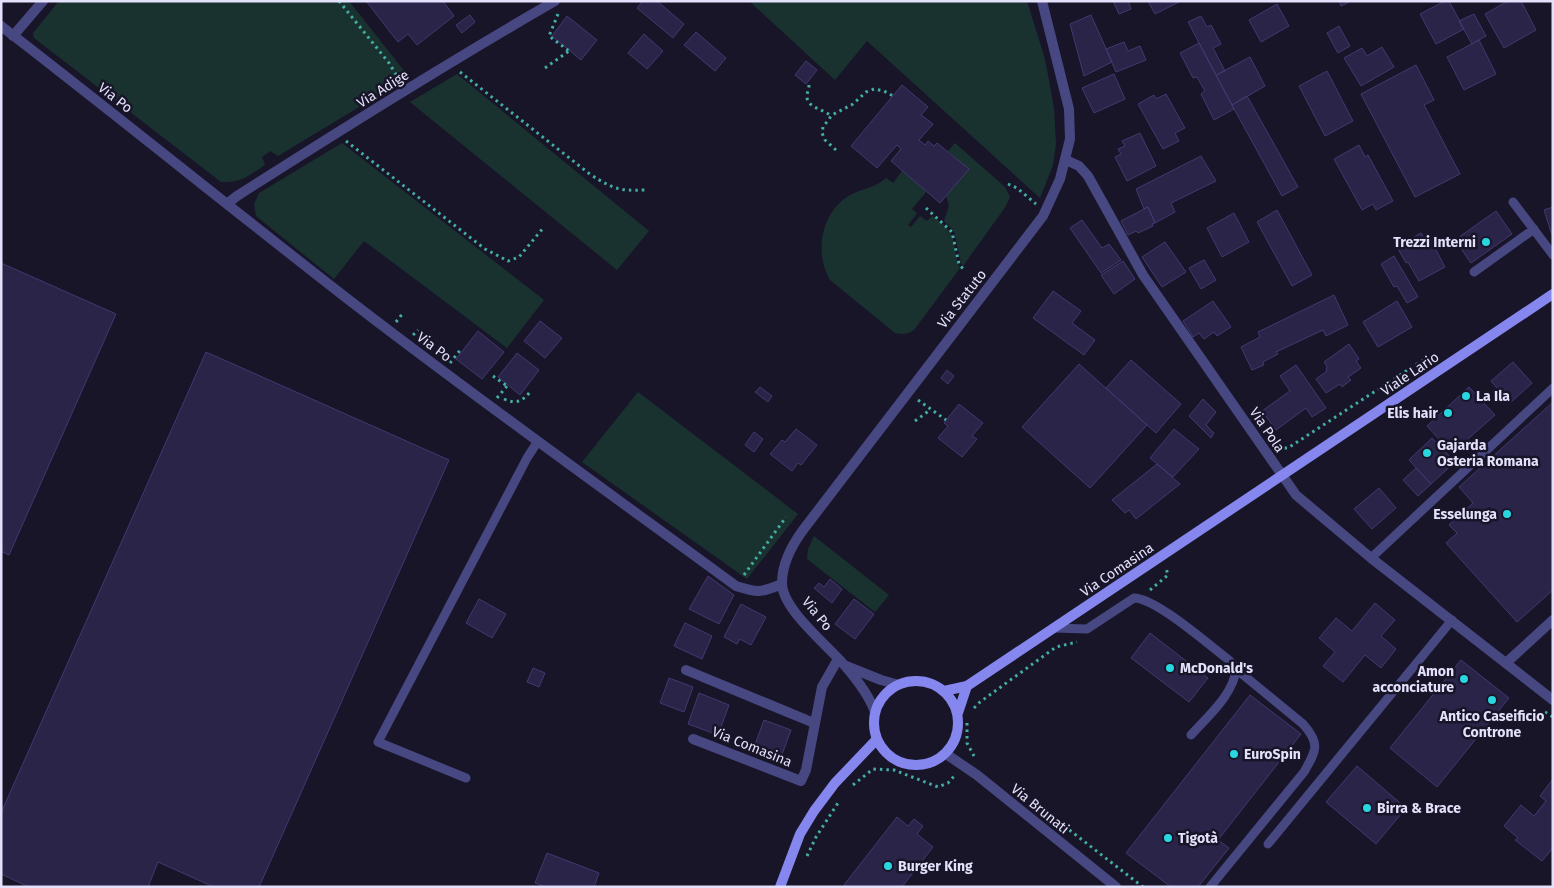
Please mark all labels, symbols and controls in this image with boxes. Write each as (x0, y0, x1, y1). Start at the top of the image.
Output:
street label: Via Adige (354, 66, 412, 112)
street label: Via Po (94, 79, 136, 117)
place label: Trezzi Interni (1393, 234, 1476, 251)
marker: Trezzi Interni (1480, 236, 1492, 248)
street label: Via Statuto (934, 266, 990, 332)
street label: Via Po (413, 328, 455, 366)
street label: Viale Lario (1378, 348, 1442, 400)
place label: La Ila (1476, 388, 1510, 405)
marker: La Ila (1460, 390, 1472, 402)
street label: Via Pola (1246, 404, 1288, 456)
place label: Elis hair (1387, 405, 1438, 422)
marker: Elis hair (1442, 407, 1454, 419)
place label: Gajarda Osteria Romana (1437, 437, 1539, 470)
marker: Gajarda Osteria Romana (1421, 447, 1433, 459)
place label: Esselunga (1433, 506, 1497, 523)
marker: Esselunga (1501, 508, 1513, 520)
street label: Via Comasina (1077, 539, 1157, 601)
street label: Via Po (798, 594, 836, 634)
place label: McDonald's (1180, 660, 1253, 677)
marker: McDonald's (1164, 662, 1176, 674)
place label: Amon acconciature (1373, 663, 1454, 696)
marker: Amon acconciature (1458, 673, 1470, 685)
marker: Antico Caseificio Controne (1486, 694, 1498, 706)
place label: Antico Caseificio Controne (1439, 708, 1544, 741)
street label: Via Comasina (710, 723, 794, 771)
place label: EuroSpin (1244, 746, 1301, 763)
marker: EuroSpin (1228, 748, 1240, 760)
street label: Via Brunati (1007, 780, 1073, 838)
place label: Birra & Brace (1377, 800, 1461, 817)
marker: Birra & Brace (1361, 802, 1373, 814)
place label: Tigotà (1178, 830, 1218, 847)
marker: Tigotà (1162, 832, 1174, 844)
place label: Burger King (898, 858, 973, 875)
marker: Burger King (882, 860, 894, 872)

